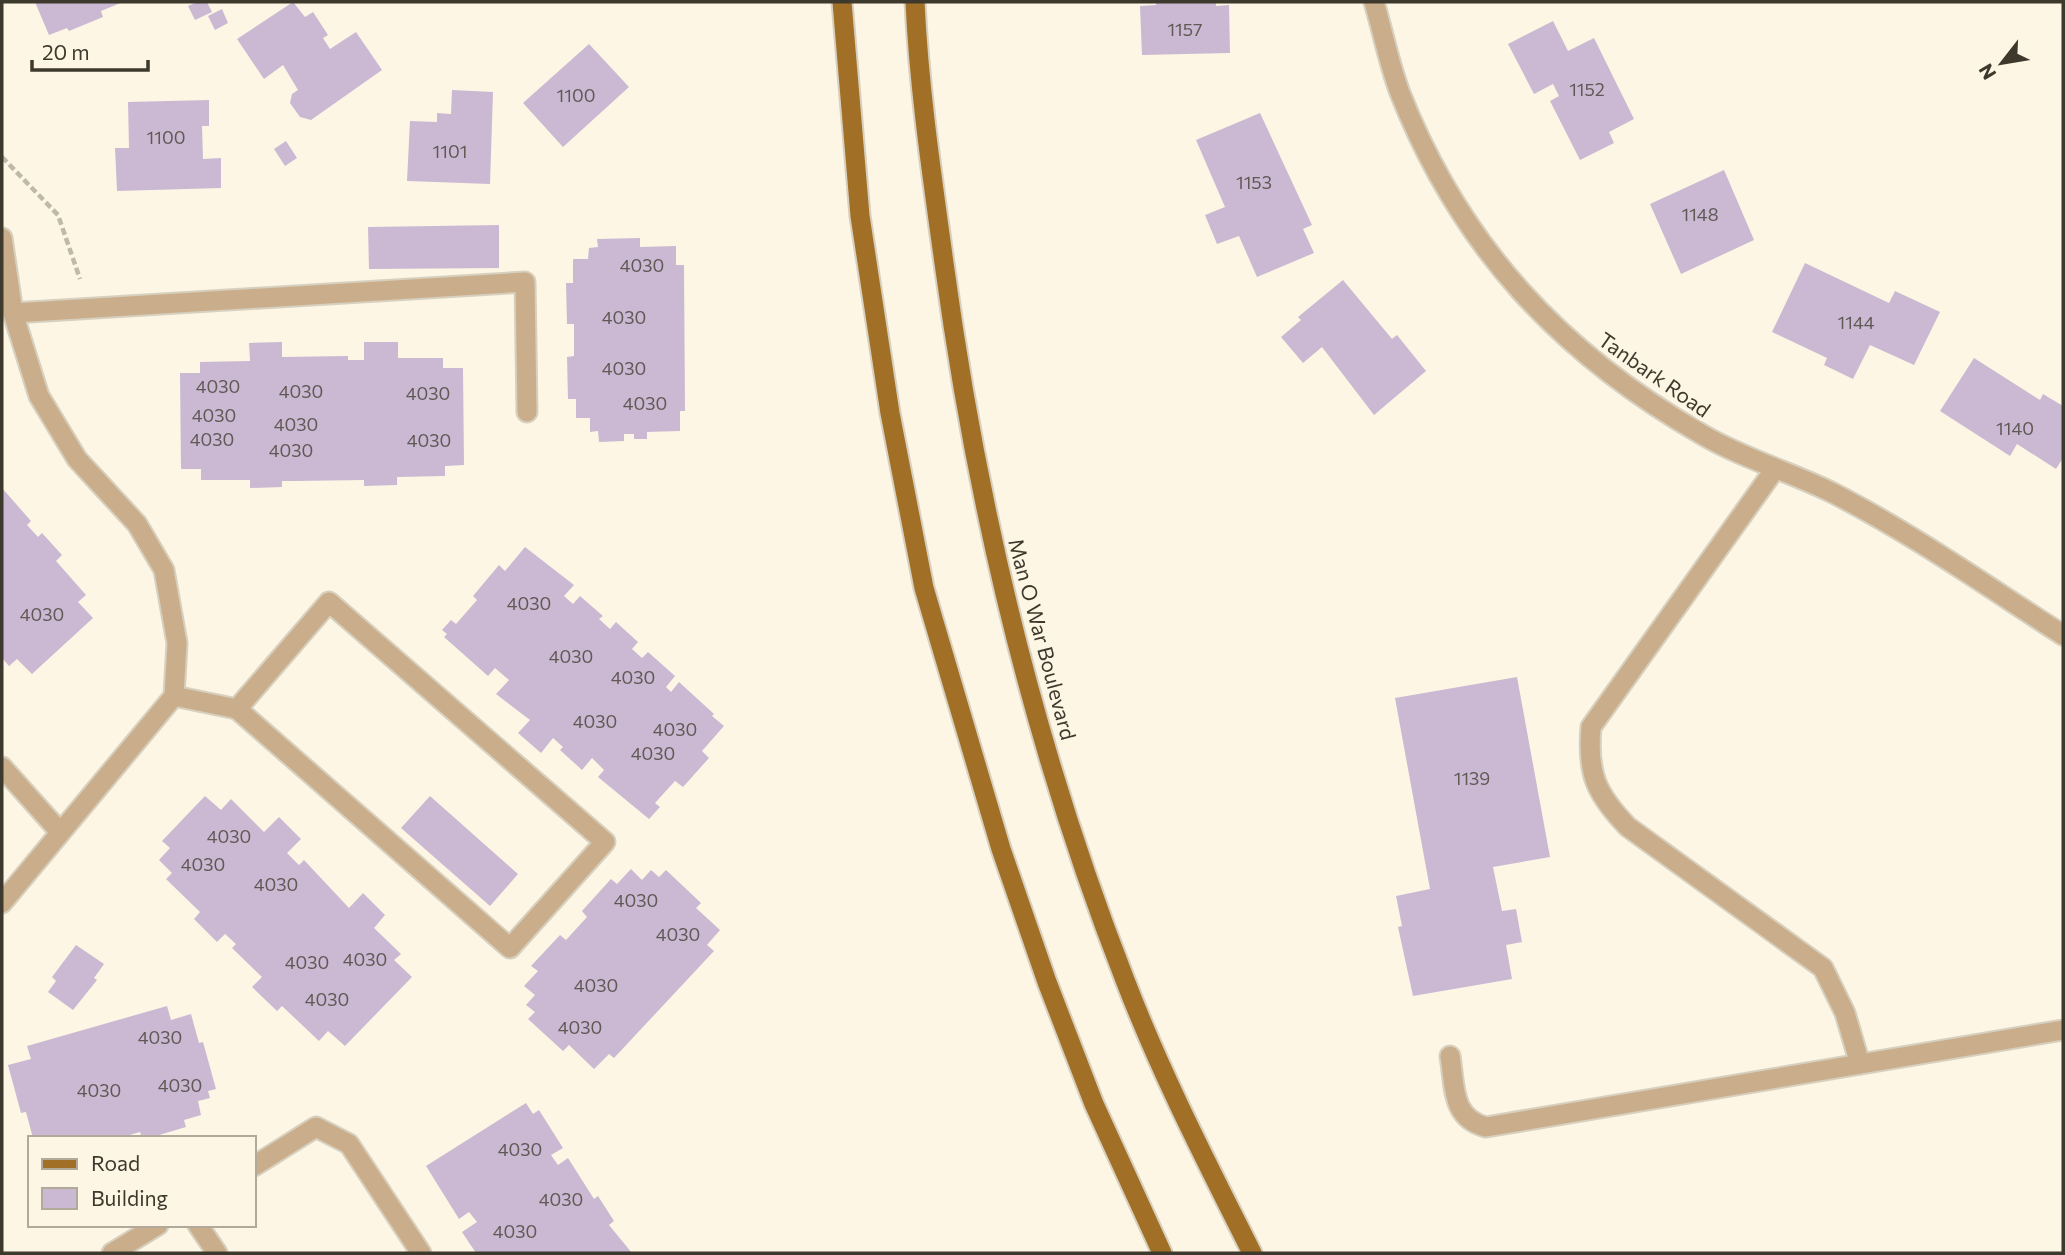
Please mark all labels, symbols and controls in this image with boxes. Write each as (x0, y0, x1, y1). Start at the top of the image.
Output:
house number: 1157 (1167, 18, 1203, 40)
scale bar (32, 28, 147, 72)
north arrow (1967, 28, 2037, 98)
text: 20 m (42, 39, 90, 64)
text: N (1973, 60, 2001, 84)
house number: 1152 (1569, 78, 1605, 100)
house number: 1100 (557, 84, 595, 106)
house number: 1100 (147, 126, 185, 148)
house number: 1101 (433, 140, 467, 162)
house number: 1153 (1236, 171, 1272, 193)
house number: 1148 (1681, 203, 1719, 225)
house number: 4030 (620, 254, 664, 276)
house number: 4030 (602, 306, 646, 328)
house number: 1144 (1838, 311, 1875, 333)
street label: Tanbark Road (1594, 326, 1716, 422)
house number: 4030 (602, 357, 646, 379)
house number: 4030 (196, 375, 240, 397)
house number: 4030 (279, 380, 323, 402)
house number: 4030 (406, 382, 450, 404)
house number: 4030 (623, 392, 667, 414)
house number: 4030 (192, 404, 236, 426)
house number: 4030 (274, 413, 318, 435)
house number: 1140 (1996, 417, 2034, 439)
house number: 4030 (190, 428, 234, 450)
house number: 4030 (407, 429, 451, 451)
house number: 4030 (269, 439, 313, 461)
street label: Man O War Boulevard (1004, 536, 1082, 742)
house number: 4030 (507, 592, 551, 614)
house number: 4030 (20, 603, 64, 625)
house number: 4030 (549, 645, 593, 667)
house number: 4030 (611, 666, 655, 688)
house number: 4030 (573, 710, 617, 732)
house number: 4030 (653, 718, 697, 740)
house number: 4030 (631, 742, 675, 764)
house number: 1139 (1454, 767, 1490, 789)
house number: 4030 (207, 825, 251, 847)
house number: 4030 (181, 853, 225, 875)
house number: 4030 (254, 873, 298, 895)
house number: 4030 (614, 889, 658, 911)
house number: 4030 (656, 923, 700, 945)
house number: 4030 (343, 948, 387, 970)
house number: 4030 (285, 951, 329, 973)
house number: 4030 (574, 974, 618, 996)
house number: 4030 (305, 988, 349, 1010)
house number: 4030 (558, 1016, 602, 1038)
house number: 4030 (138, 1026, 182, 1048)
house number: 4030 (158, 1074, 202, 1096)
house number: 4030 (77, 1079, 121, 1101)
legend (28, 1136, 256, 1227)
house number: 4030 (498, 1138, 542, 1160)
text: Road (91, 1150, 140, 1175)
text: Building (91, 1185, 168, 1210)
house number: 4030 (539, 1188, 583, 1210)
house number: 4030 (493, 1220, 537, 1242)

